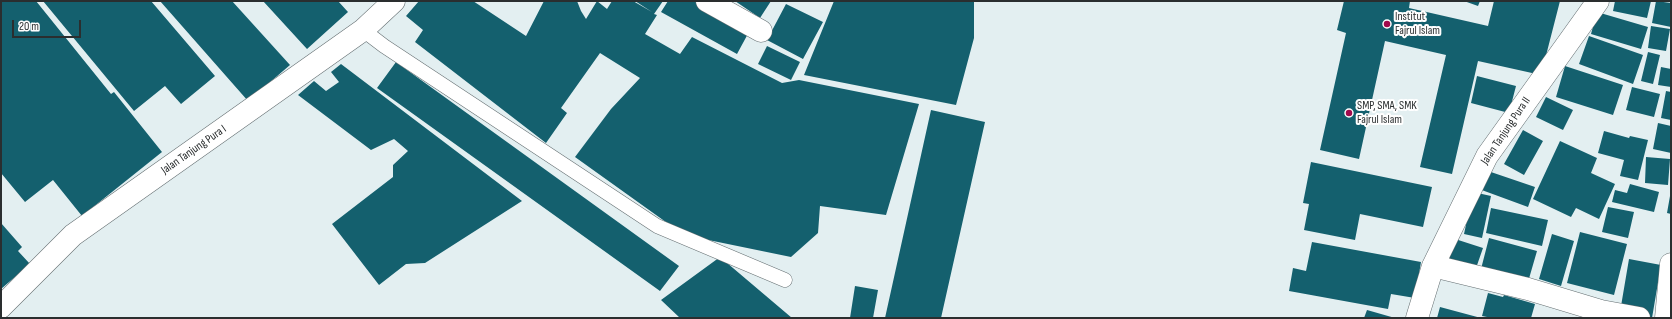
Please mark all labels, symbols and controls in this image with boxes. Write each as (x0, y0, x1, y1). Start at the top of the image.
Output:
place label: Institut Fajrul Islam (1395, 10, 1440, 38)
scale bar (14, 12, 83, 38)
text: 20 m (19, 19, 39, 34)
marker: Institut Fajrul Islam (1382, 19, 1392, 29)
street label: Jalan Tanjung Pura II (1478, 94, 1534, 168)
place label: SMP, SMA, SMK Fajrul Islam (1357, 99, 1417, 127)
marker: SMP, SMA, SMK Fajrul Islam (1344, 108, 1354, 118)
street label: Jalan Tanjung Pura I (159, 122, 229, 178)

